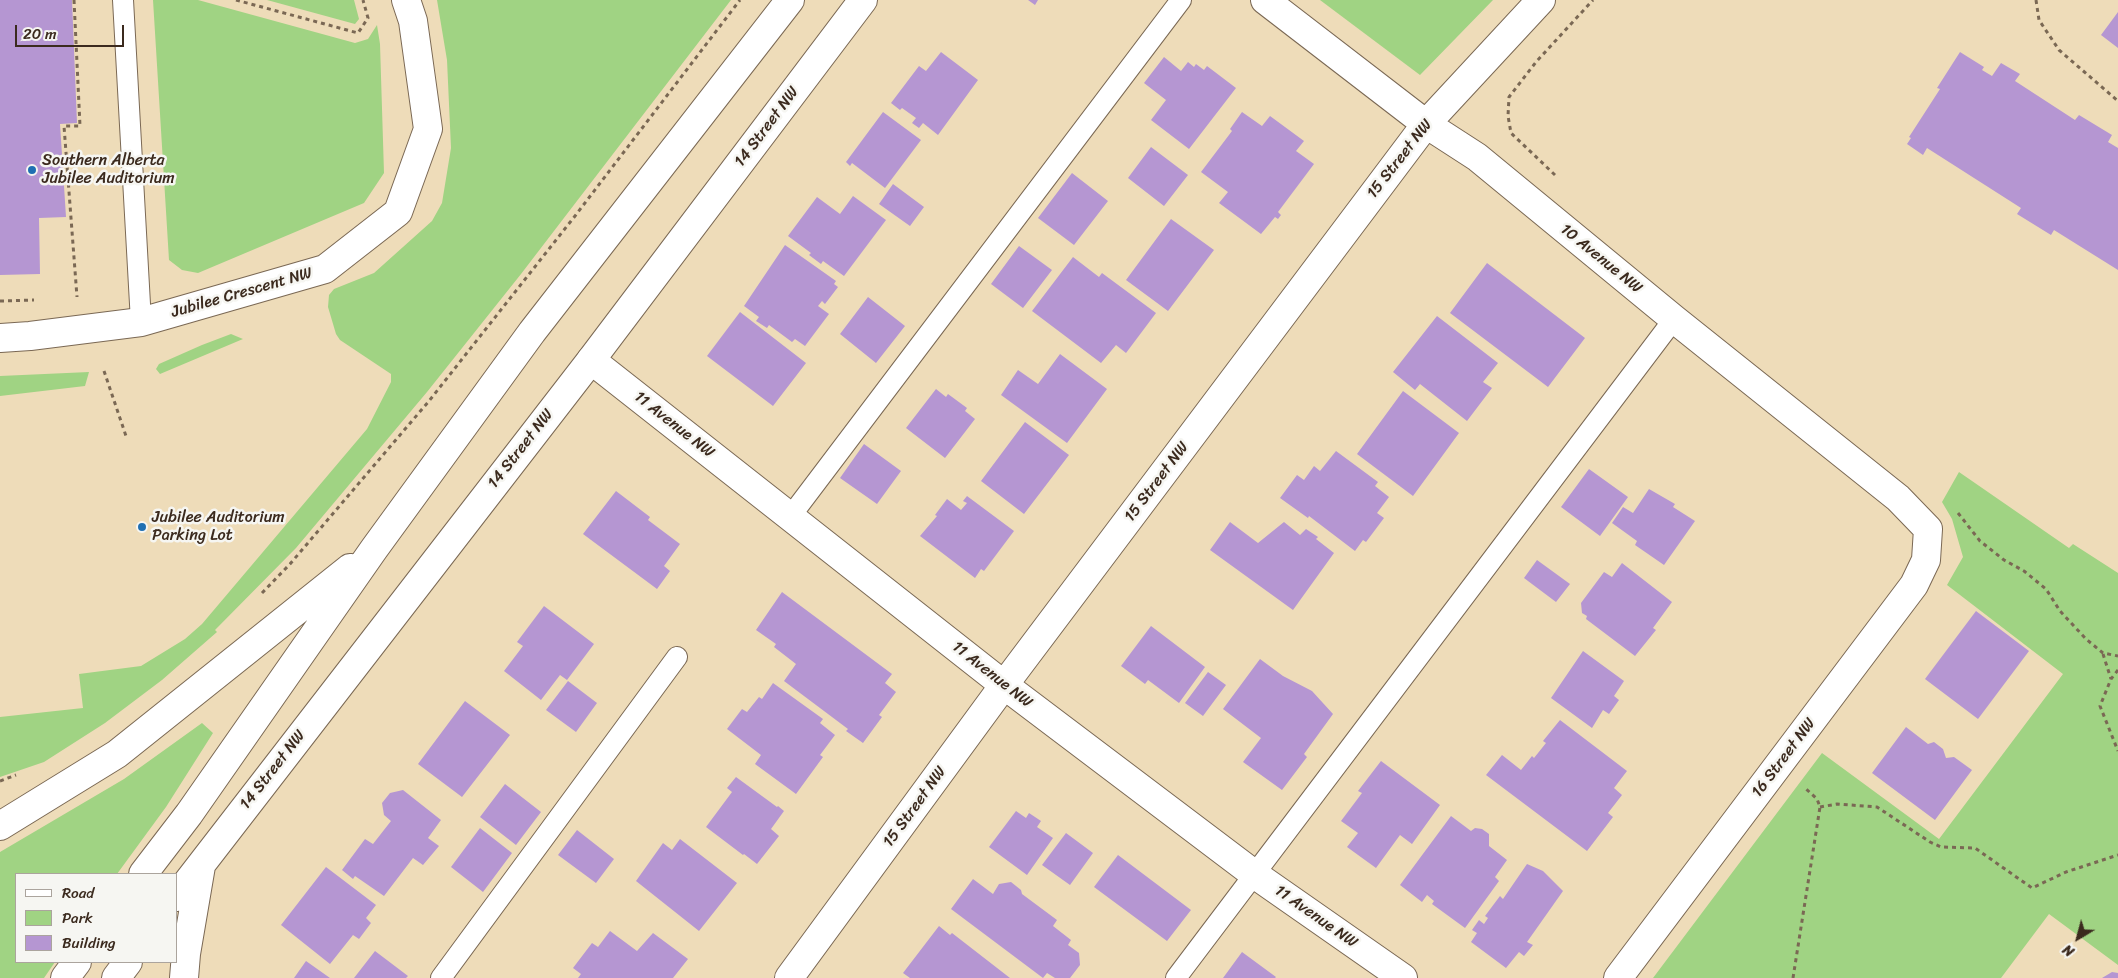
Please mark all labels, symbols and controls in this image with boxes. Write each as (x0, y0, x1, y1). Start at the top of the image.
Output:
scale bar (18, 15, 126, 47)
text: 20 m (23, 21, 57, 47)
street label: 14 Street NW (731, 83, 803, 171)
street label: 15 Street NW (1363, 116, 1437, 202)
place label: Southern Alberta Jubilee Auditorium (42, 151, 175, 189)
marker: Southern Alberta Jubilee Auditorium (26, 164, 38, 176)
street label: 10 Avenue NW (1556, 220, 1646, 298)
street label: Jubilee Crescent NW (169, 264, 315, 322)
street label: 11 Avenue NW (630, 388, 718, 462)
street label: 14 Street NW (484, 406, 558, 492)
street label: 15 Street NW (1121, 438, 1193, 526)
place label: Jubilee Auditorium Parking Lot (152, 508, 285, 546)
marker: Jubilee Auditorium Parking Lot (136, 521, 148, 533)
street label: 11 Avenue NW (948, 638, 1036, 712)
street label: 16 Street NW (1748, 715, 1820, 801)
street label: 14 Street NW (236, 727, 310, 813)
street label: 15 Street NW (879, 763, 951, 851)
legend (15, 873, 178, 963)
text: Road (62, 880, 94, 906)
street label: 11 Avenue NW (1271, 881, 1361, 953)
text: Park (62, 905, 93, 931)
north arrow (2053, 913, 2103, 963)
text: Building (62, 930, 116, 956)
text: N (2057, 937, 2080, 963)

